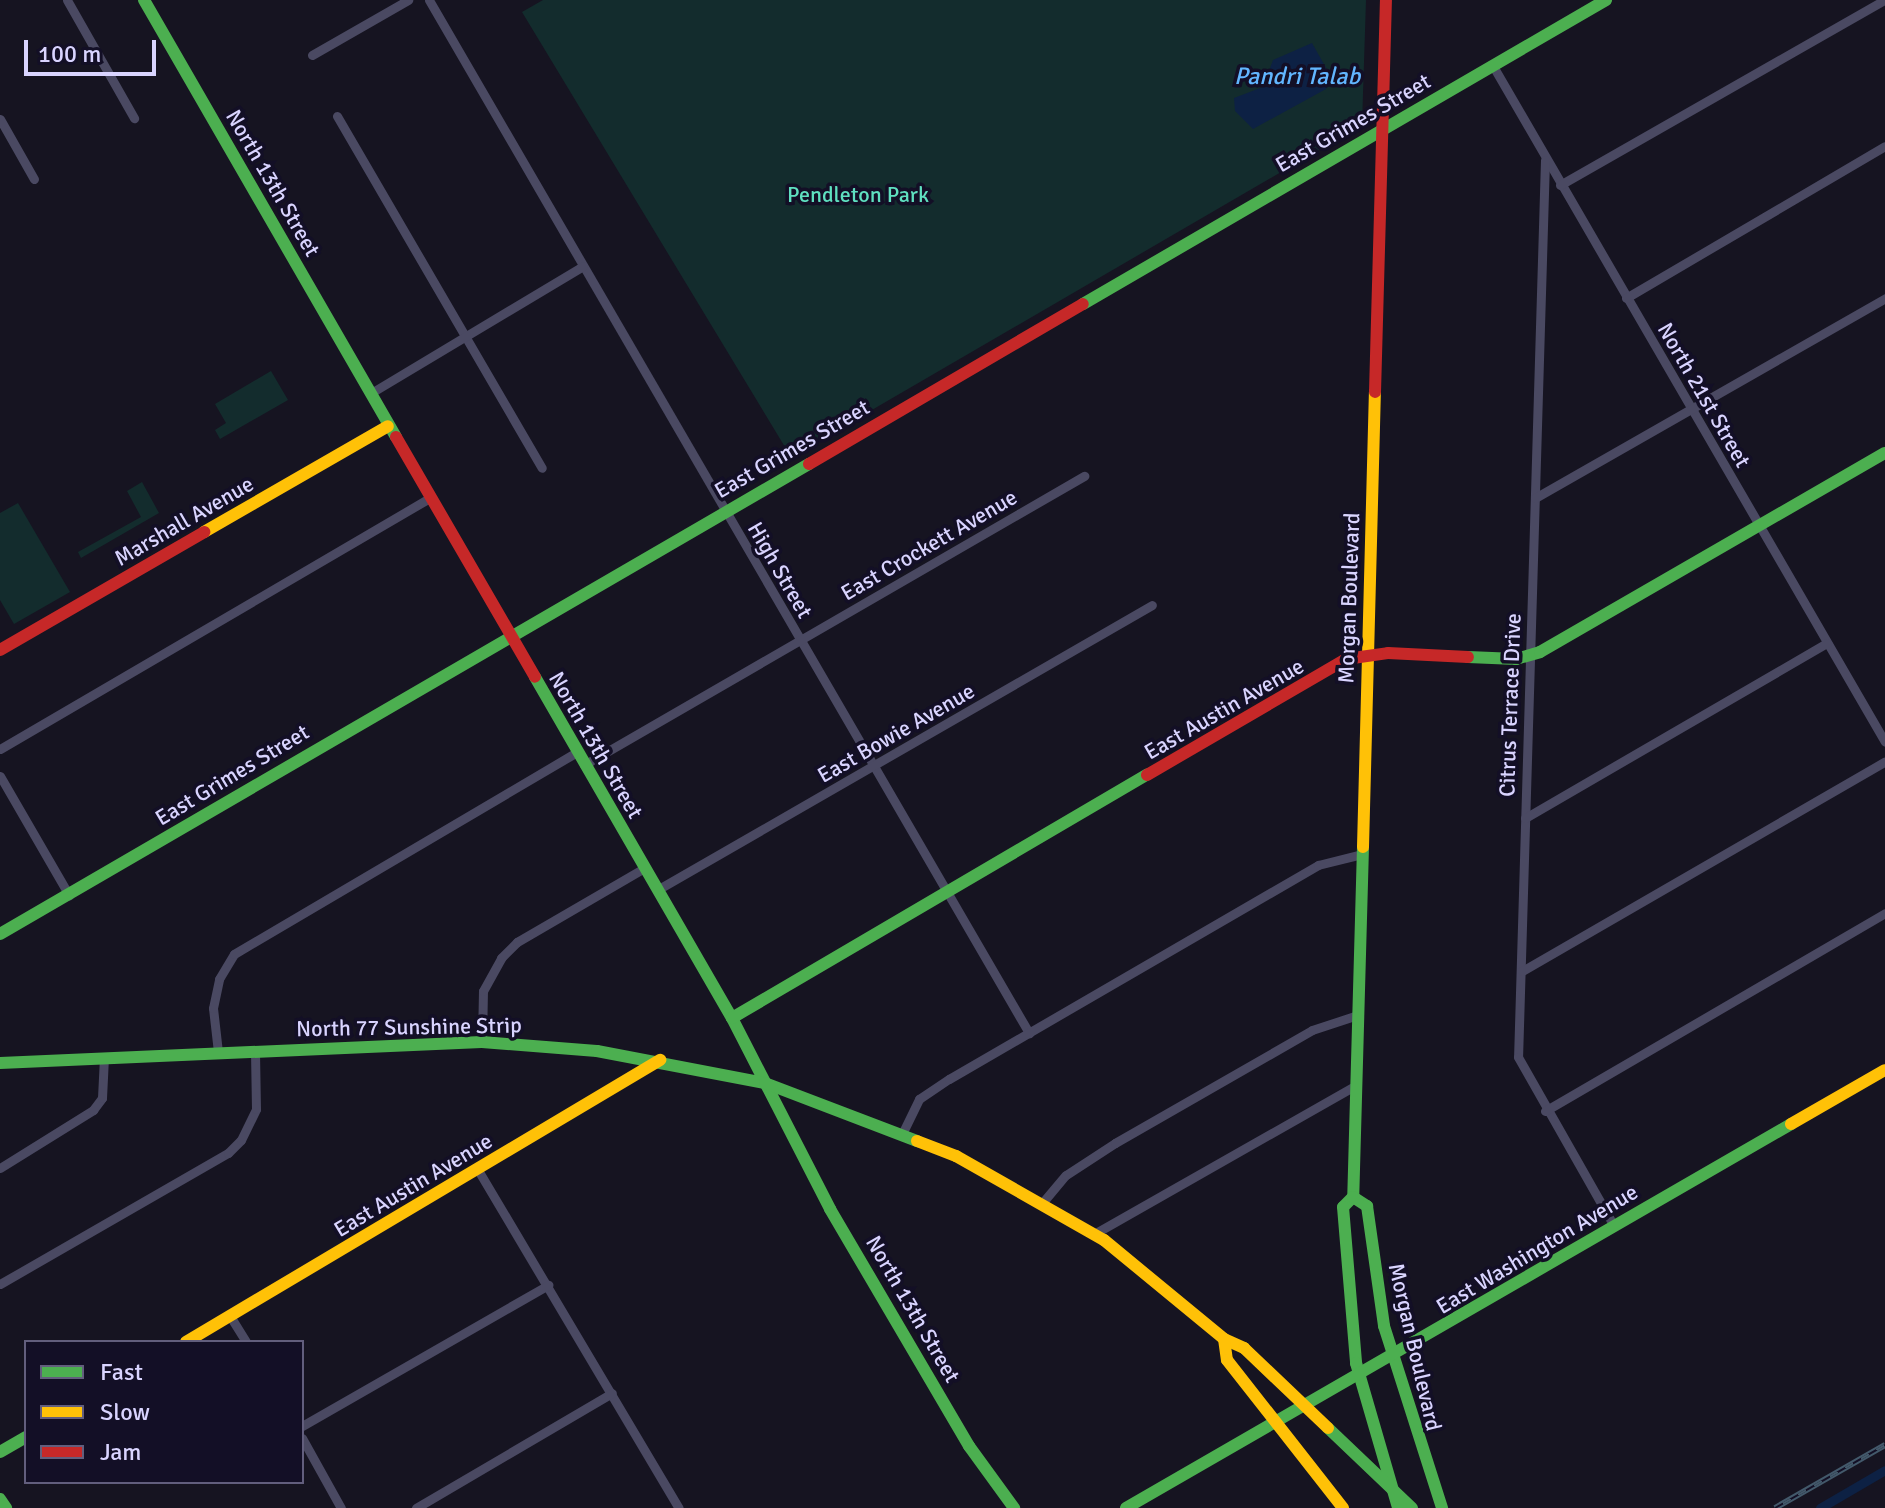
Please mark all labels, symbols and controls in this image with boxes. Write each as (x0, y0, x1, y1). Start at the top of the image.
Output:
scale bar (28, 24, 160, 74)
text: 100 m (38, 39, 101, 69)
water label: Pandri Talab (1234, 63, 1360, 91)
street label: East Grimes Street (1271, 68, 1435, 178)
street label: North 13th Street (220, 105, 326, 261)
park label: Pendleton Park (787, 182, 929, 208)
street label: North 21st Street (1652, 318, 1756, 472)
street label: East Grimes Street (710, 394, 874, 504)
street label: Marshall Avenue (110, 471, 258, 571)
street label: East Crockett Avenue (836, 484, 1022, 606)
street label: Morgan Boulevard (1333, 512, 1365, 684)
street label: High Street (742, 517, 818, 623)
street label: Citrus Terrace Drive (1494, 613, 1526, 797)
street label: East Austin Avenue (1139, 653, 1309, 765)
street label: North 13th Street (543, 667, 649, 823)
street label: East Bowie Avenue (813, 677, 979, 789)
street label: East Grimes Street (150, 719, 314, 831)
street label: North 77 Sunshine Strip (296, 1012, 522, 1042)
street label: East Austin Avenue (329, 1127, 497, 1243)
street label: East Washington Avenue (1431, 1178, 1643, 1320)
street label: North 13th Street (860, 1231, 966, 1387)
street label: Morgan Boulevard (1383, 1261, 1447, 1433)
legend (24, 1340, 304, 1484)
text: Fast (100, 1357, 143, 1387)
text: Slow (100, 1397, 150, 1427)
text: Jam (100, 1437, 141, 1467)

